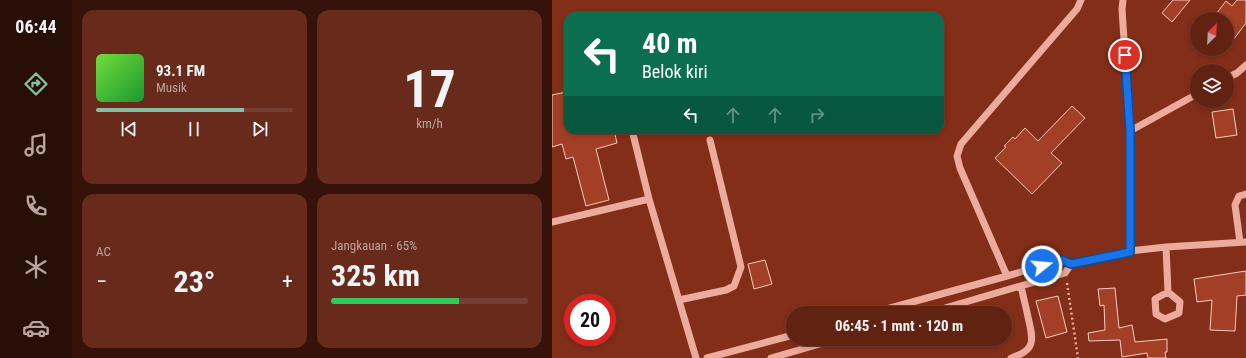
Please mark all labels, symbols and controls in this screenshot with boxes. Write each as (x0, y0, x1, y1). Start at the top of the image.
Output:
north arrow (1190, 12, 1234, 56)
map controls (1190, 12, 1234, 108)
text: 06:44 (15, 16, 57, 37)
text: 40 m (642, 27, 698, 60)
icon: left (576, 28, 628, 80)
pin (1108, 38, 1142, 72)
icon: arrive (1114, 44, 1136, 66)
text: 17 (403, 59, 456, 120)
text: Belok kiri (642, 61, 708, 82)
text: 93.1 FM (156, 62, 205, 80)
button: layers (1190, 64, 1234, 108)
icon: directions (22, 70, 50, 98)
text: Musik (156, 80, 187, 95)
icon: left (680, 104, 702, 126)
icon: ahead (722, 104, 744, 126)
icon: ahead (764, 104, 786, 126)
icon: right (806, 104, 828, 126)
text: km/h (416, 116, 443, 131)
icon: previous (118, 118, 140, 140)
icon: pause (183, 118, 205, 140)
icon: next (249, 118, 271, 140)
icon: music (22, 131, 50, 159)
icon: phone (22, 192, 50, 220)
text: Jangkauan · 65% (331, 238, 417, 253)
text: AC (96, 244, 111, 259)
position arrow (1021, 245, 1063, 287)
icon: climate (22, 253, 50, 281)
text: 325 km (331, 258, 420, 293)
text: 23° (174, 264, 216, 299)
text: − (96, 269, 107, 294)
text: + (282, 269, 293, 294)
speed limit sign: 20 (564, 294, 616, 346)
icon: car (22, 314, 50, 342)
text: 06:45 · 1 mnt · 120 m (835, 317, 963, 335)

